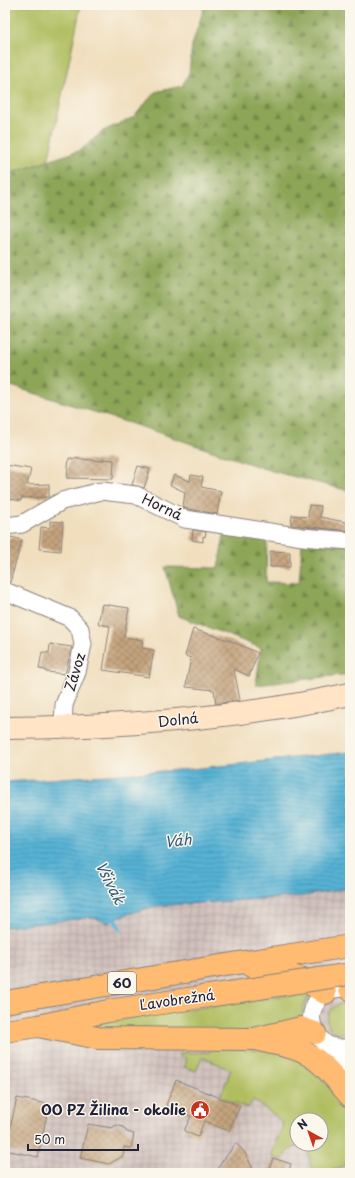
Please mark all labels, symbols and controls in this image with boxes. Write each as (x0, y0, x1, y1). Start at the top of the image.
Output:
street label: Horná (139, 488, 186, 525)
street label: Závoz (59, 650, 90, 694)
street label: Dolná (157, 707, 200, 732)
water label: Váh (163, 827, 193, 852)
water label: Všivák (91, 857, 132, 909)
road number: 60 (108, 972, 136, 994)
street label: Ľavobrežná (138, 984, 216, 1015)
place label: OO PZ Žilina - okolie (41, 1099, 186, 1120)
public building icon: OO PZ Žilina - okolie (189, 1099, 211, 1121)
north arrow (289, 1112, 329, 1152)
text: N (293, 1114, 311, 1133)
scale bar (28, 1126, 138, 1152)
text: 50 m (34, 1130, 65, 1148)

